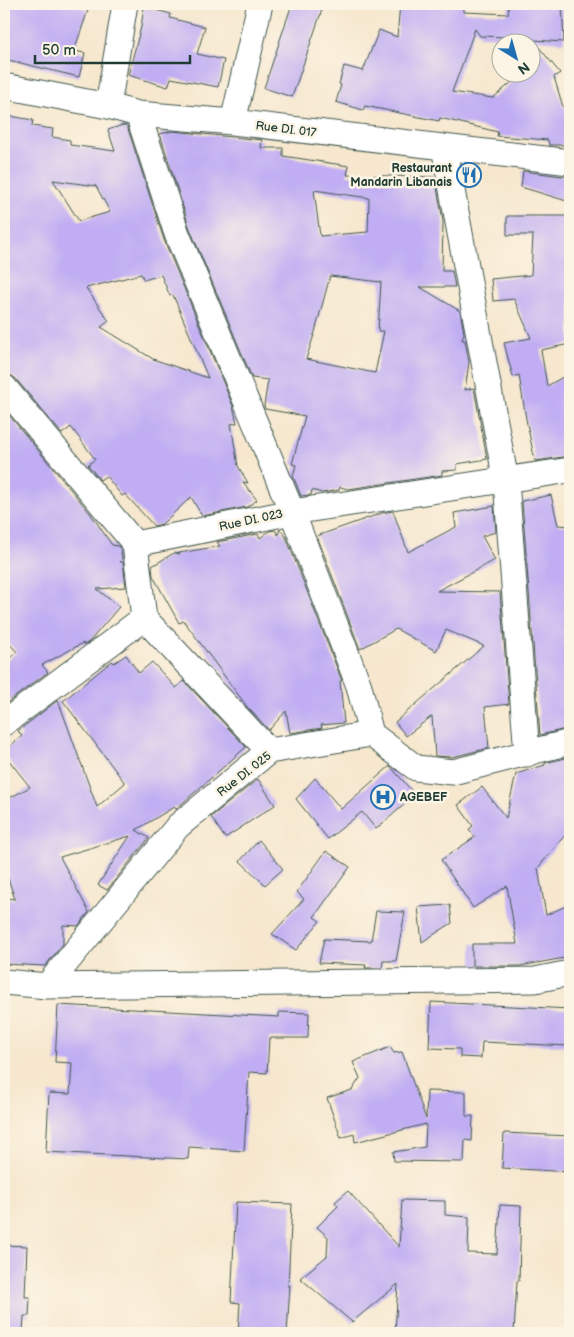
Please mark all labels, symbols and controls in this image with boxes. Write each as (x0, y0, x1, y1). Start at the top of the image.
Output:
scale bar (35, 32, 190, 64)
north arrow (492, 32, 542, 82)
text: 50 m (42, 41, 76, 60)
text: N (514, 58, 533, 78)
street label: Rue DI. 017 (255, 118, 317, 141)
place label: Restaurant Mandarin Libanais (350, 161, 452, 190)
restaurant icon: Restaurant Mandarin Libanais (456, 162, 482, 188)
street label: Rue DI. 023 (218, 506, 284, 535)
street label: Rue DI. 025 (214, 749, 274, 800)
hospital icon: AGEBEF (370, 784, 396, 810)
place label: AGEBEF (399, 790, 448, 805)

